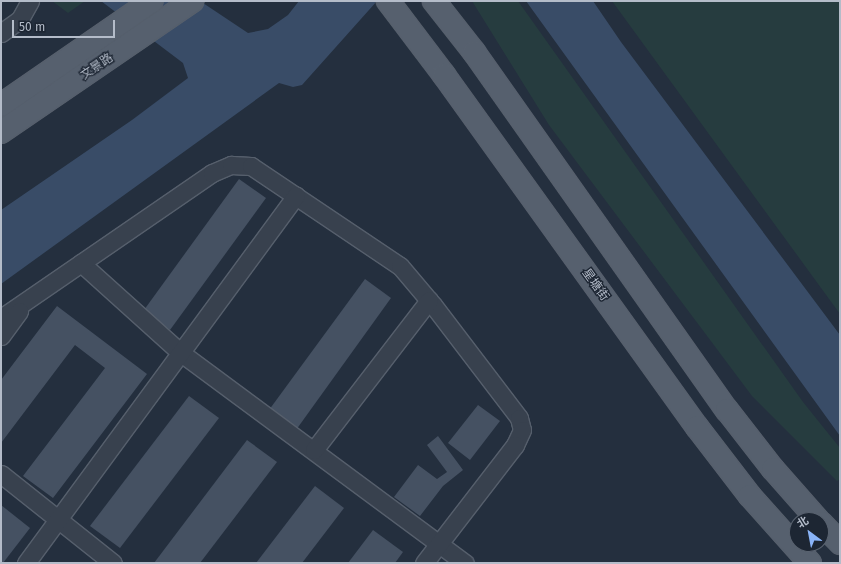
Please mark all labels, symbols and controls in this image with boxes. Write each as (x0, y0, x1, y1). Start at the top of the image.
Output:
scale bar (14, 12, 117, 38)
text: 50 m (19, 20, 45, 34)
street label: 文景路 (78, 51, 116, 83)
street label: 星塘街 (579, 266, 611, 304)
north arrow (789, 512, 829, 552)
text: 北 (795, 514, 811, 531)

